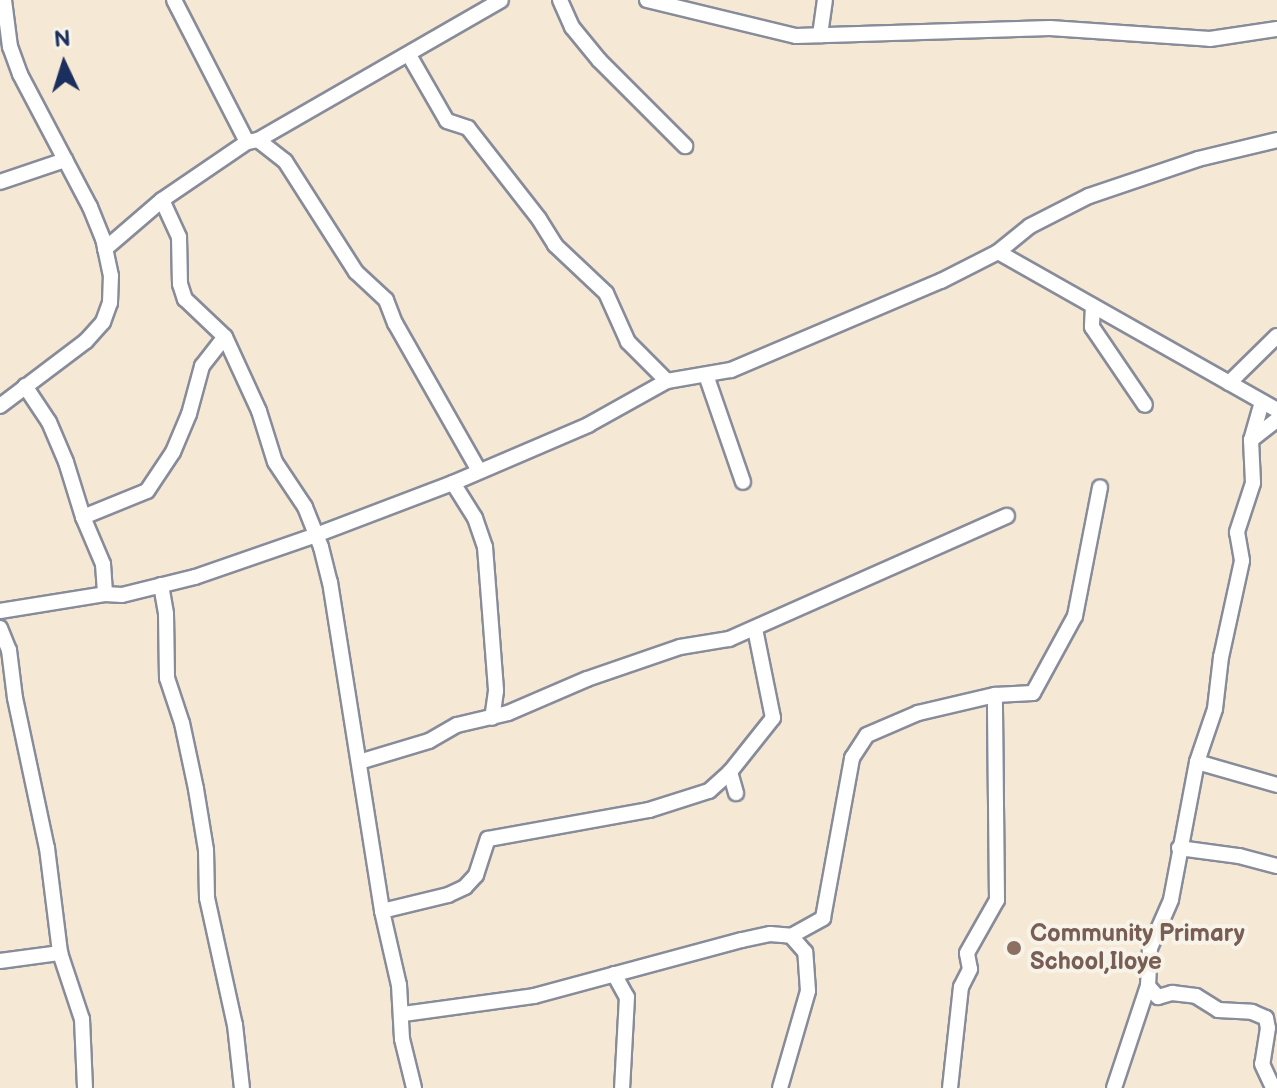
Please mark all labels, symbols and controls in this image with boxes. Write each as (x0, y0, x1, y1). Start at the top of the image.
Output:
north arrow (24, 24, 104, 104)
text: N (53, 26, 71, 54)
place label: Community Primary School,Iloye (1030, 920, 1246, 976)
marker: Community Primary School,Iloye (1005, 939, 1023, 957)

